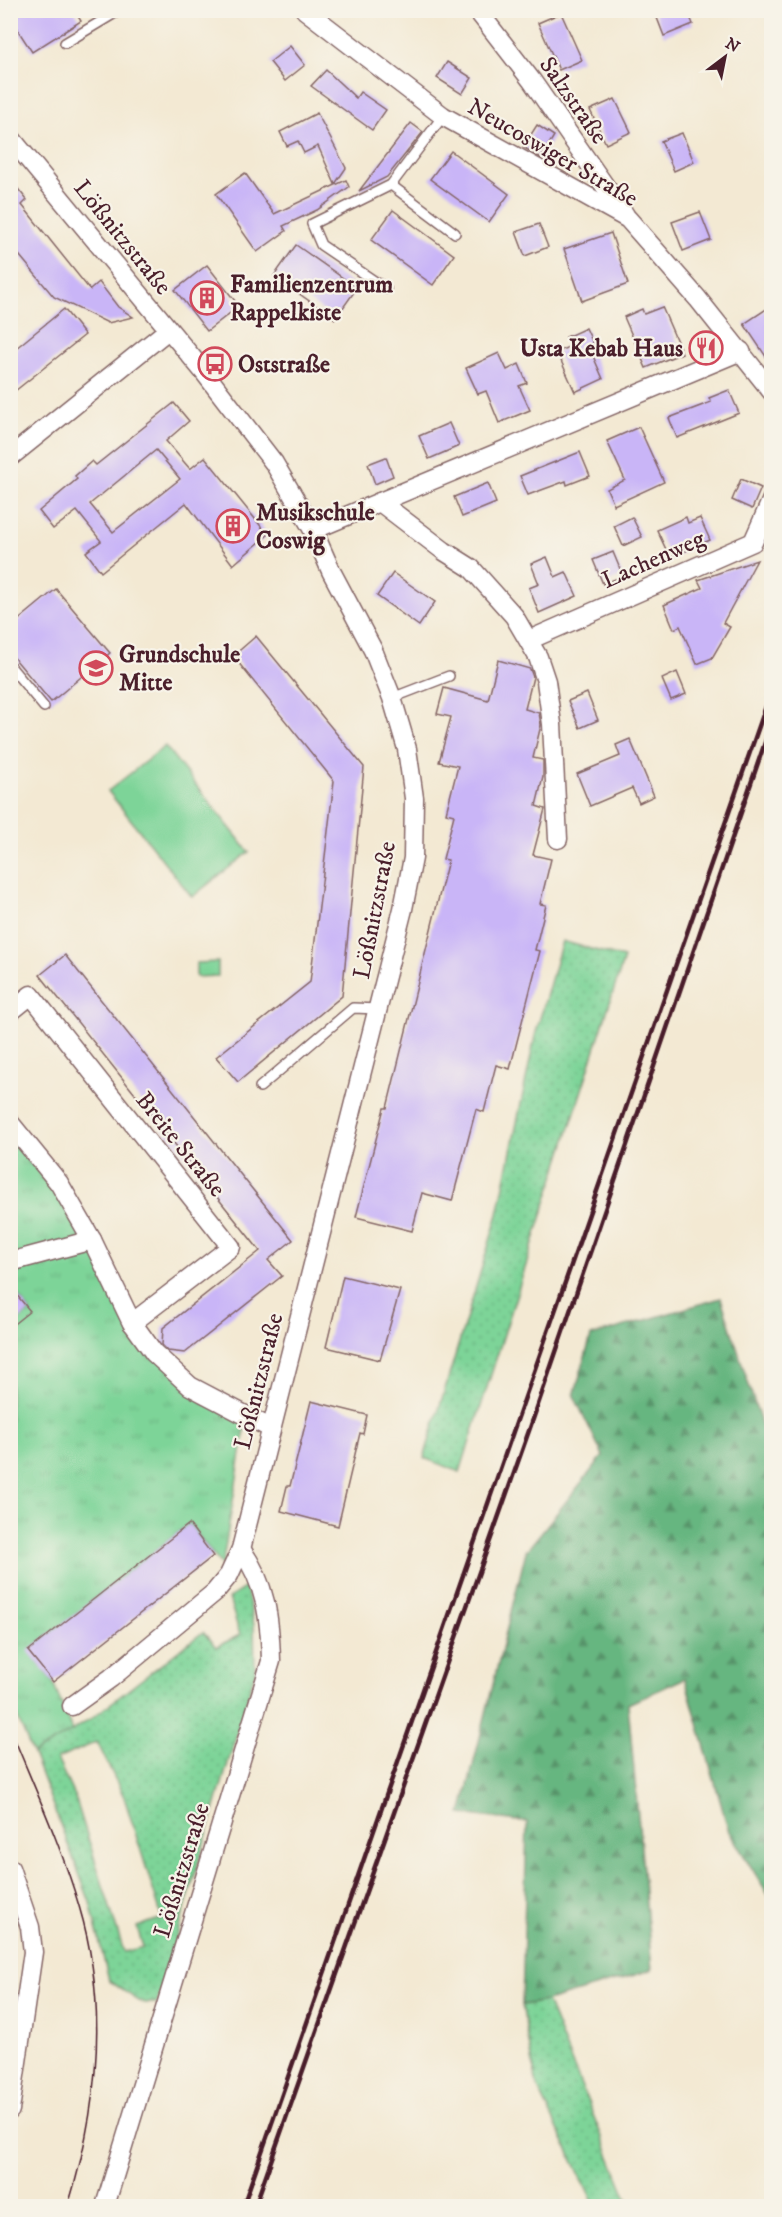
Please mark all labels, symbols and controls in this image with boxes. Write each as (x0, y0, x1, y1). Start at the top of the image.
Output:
north arrow (695, 27, 755, 87)
text: N (722, 33, 743, 57)
street label: Salzstraße (532, 51, 614, 150)
street label: Neucoswiger Straße (462, 92, 643, 214)
street label: Lößnitzstraße (67, 174, 178, 301)
place label: Familienzentrum Rappelkiste (230, 270, 393, 328)
building icon: Familienzentrum Rappelkiste (189, 280, 225, 316)
restaurant icon: Usta Kebab Haus (688, 330, 724, 366)
place label: Usta Kebab Haus (520, 334, 683, 364)
bus stop icon: Oststraße (197, 346, 233, 382)
place label: Oststraße (238, 350, 330, 380)
place label: Musikschule Coswig (256, 498, 375, 556)
building icon: Musikschule Coswig (215, 508, 251, 544)
street label: Lachenweg (597, 524, 710, 596)
place label: Grundschule Mitte (119, 640, 240, 698)
school or university icon: Grundschule Mitte (78, 650, 114, 686)
street label: Lößnitzstraße (347, 839, 403, 982)
street label: Breite Straße (129, 1086, 232, 1203)
street label: Lößnitzstraße (228, 1310, 290, 1453)
street label: Lößnitzstraße (147, 1799, 217, 1941)

